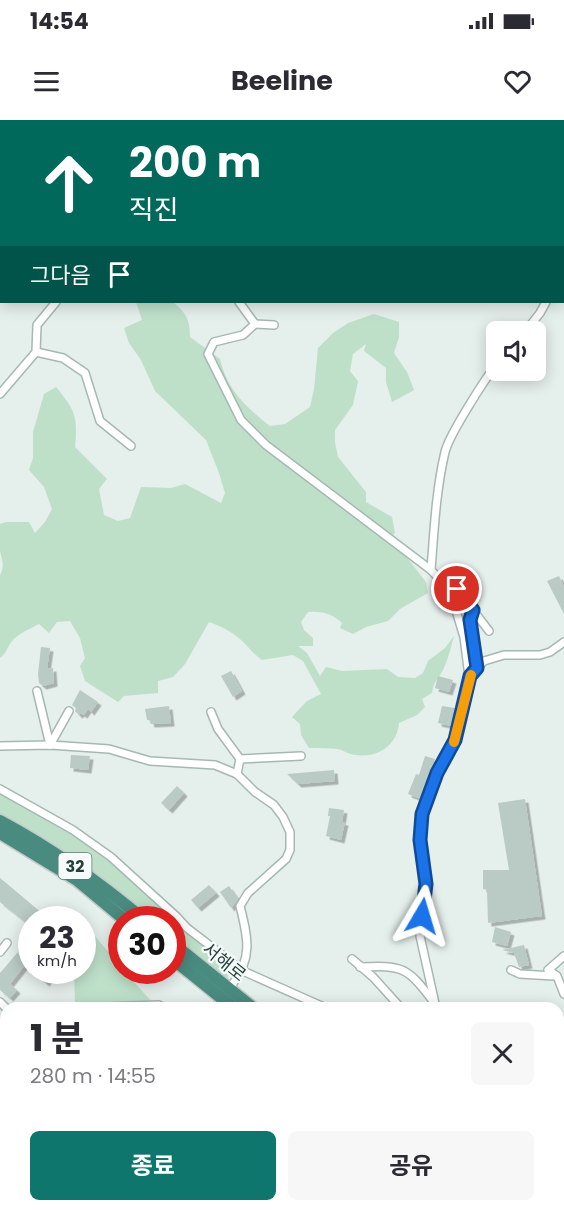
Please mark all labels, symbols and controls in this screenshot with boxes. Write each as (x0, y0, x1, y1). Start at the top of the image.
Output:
text: 14:54 (30, 6, 89, 37)
text: Beeline (231, 62, 333, 99)
icon: menu (30, 65, 63, 98)
icon: heart (501, 65, 534, 98)
text: 200 m (129, 133, 261, 192)
icon: ahead (30, 144, 108, 222)
text: 직진 (129, 191, 179, 228)
icon: arrive (103, 258, 136, 291)
text: 그다음 (30, 260, 91, 291)
map controls (486, 321, 546, 381)
button: sound (486, 321, 546, 381)
pin (431, 563, 482, 614)
icon: arrive (440, 572, 473, 605)
road number: 32 (58, 853, 92, 879)
position arrow (390, 884, 454, 948)
speed limit sign: 30 (108, 906, 186, 984)
text: 23 (39, 916, 75, 959)
street label: 서해로 (197, 936, 251, 987)
text: km/h (37, 950, 77, 971)
text: 1 분 (30, 1013, 84, 1064)
button: close (471, 1022, 534, 1085)
text: 280 m · 14:55 (30, 1062, 156, 1090)
button: 종료 (30, 1131, 276, 1200)
button: 공유 (288, 1131, 534, 1200)

